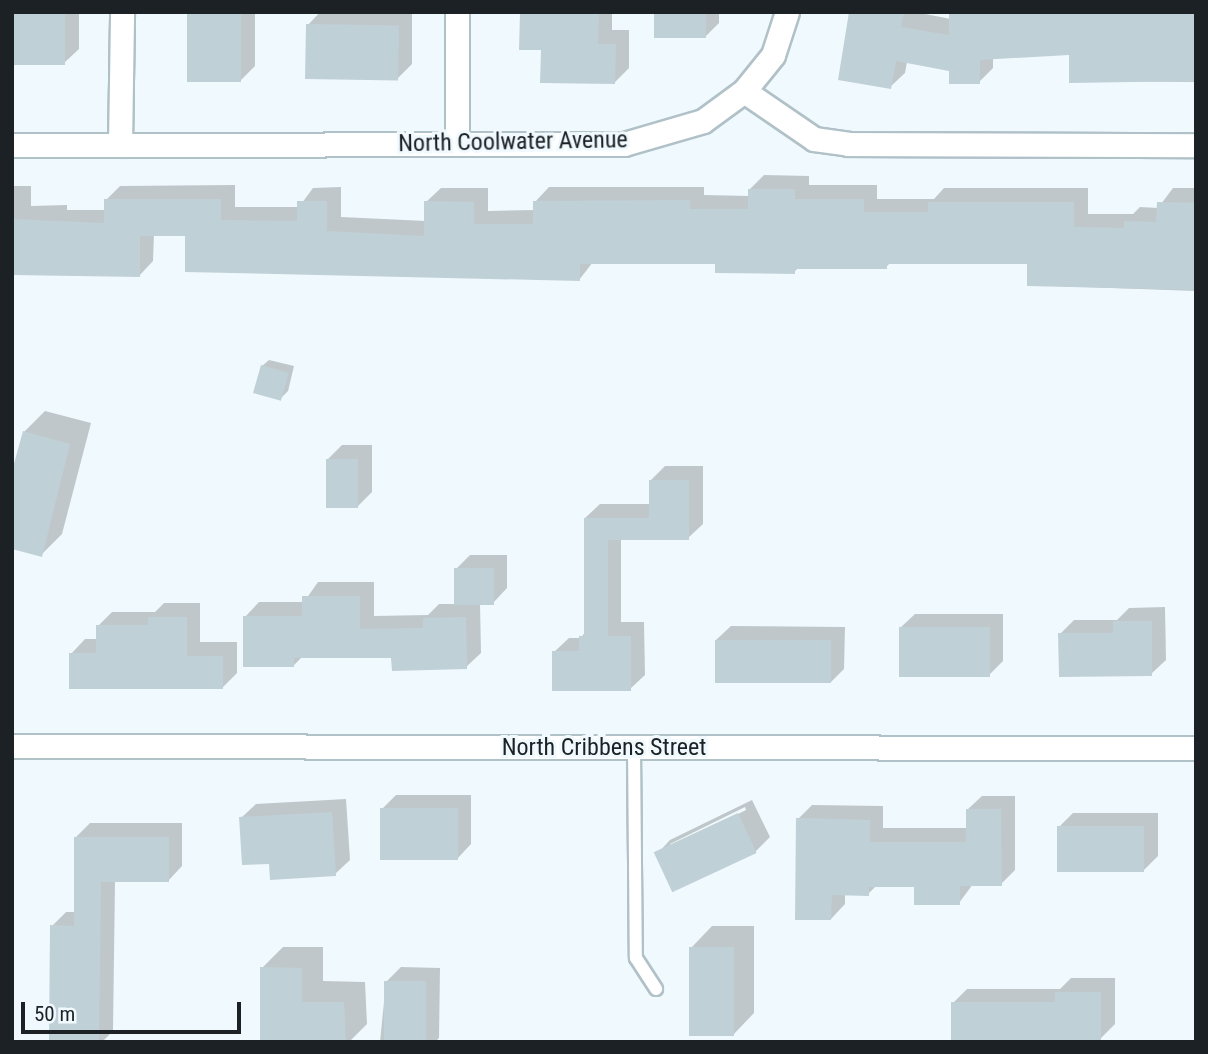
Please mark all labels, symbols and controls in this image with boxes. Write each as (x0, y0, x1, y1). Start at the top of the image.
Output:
street label: North Coolwater Avenue (398, 126, 628, 158)
street label: North Cribbens Street (502, 734, 706, 762)
scale bar (24, 988, 245, 1032)
text: 50 m (34, 1002, 75, 1026)

